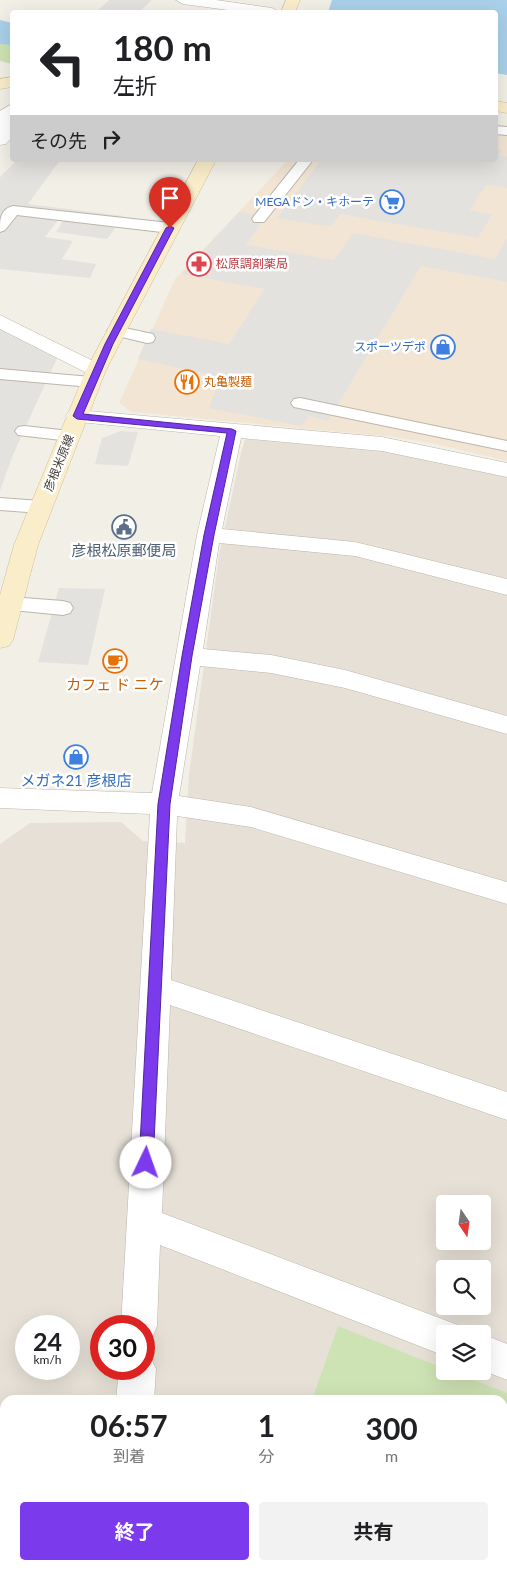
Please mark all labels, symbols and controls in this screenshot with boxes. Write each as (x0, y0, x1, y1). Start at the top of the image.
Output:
text: 180 m (113, 26, 212, 68)
icon: left (30, 30, 95, 95)
text: 左折 (113, 72, 157, 99)
icon: right (97, 125, 125, 153)
text: その先 (30, 129, 87, 152)
pin (149, 177, 191, 228)
icon: arrive (156, 184, 184, 212)
supermarket icon: MEGAドン・キホーテ (379, 189, 405, 215)
place label: MEGAドン・キホーテ (255, 194, 374, 209)
pharmacy icon: 松原調剤薬局 (186, 251, 212, 277)
place label: 松原調剤薬局 (216, 256, 288, 271)
shop icon: スポーツデポ (430, 334, 456, 360)
place label: スポーツデポ (354, 339, 426, 354)
restaurant icon: 丸亀製麺 (174, 369, 200, 395)
place label: 丸亀製麺 (204, 374, 252, 389)
street label: 彦根米原線 (40, 432, 77, 493)
public building icon: 彦根松原郵便局 (111, 514, 137, 540)
place label: 彦根松原郵便局 (71, 541, 177, 559)
cafe icon: カフェ ド ニケ (102, 648, 128, 674)
place label: カフェ ド ニケ (66, 675, 164, 693)
shop icon: メガネ21 彦根店 (63, 744, 89, 770)
place label: メガネ21 彦根店 (20, 771, 132, 789)
position arrow (119, 1136, 171, 1188)
north arrow (436, 1195, 491, 1250)
map controls (436, 1195, 491, 1380)
button: search (436, 1260, 491, 1315)
speed limit sign: 30 (90, 1315, 155, 1380)
button: layers (436, 1325, 491, 1380)
text: 24 (33, 1326, 62, 1356)
text: km/h (33, 1352, 62, 1367)
text: 06:57 (90, 1407, 168, 1443)
text: 1 (258, 1407, 275, 1443)
text: 300 (366, 1410, 418, 1446)
text: 到着 (113, 1446, 145, 1465)
text: 分 (259, 1446, 275, 1465)
text: m (385, 1446, 398, 1465)
button: 終了 (20, 1502, 249, 1560)
button: 共有 (259, 1502, 488, 1560)

